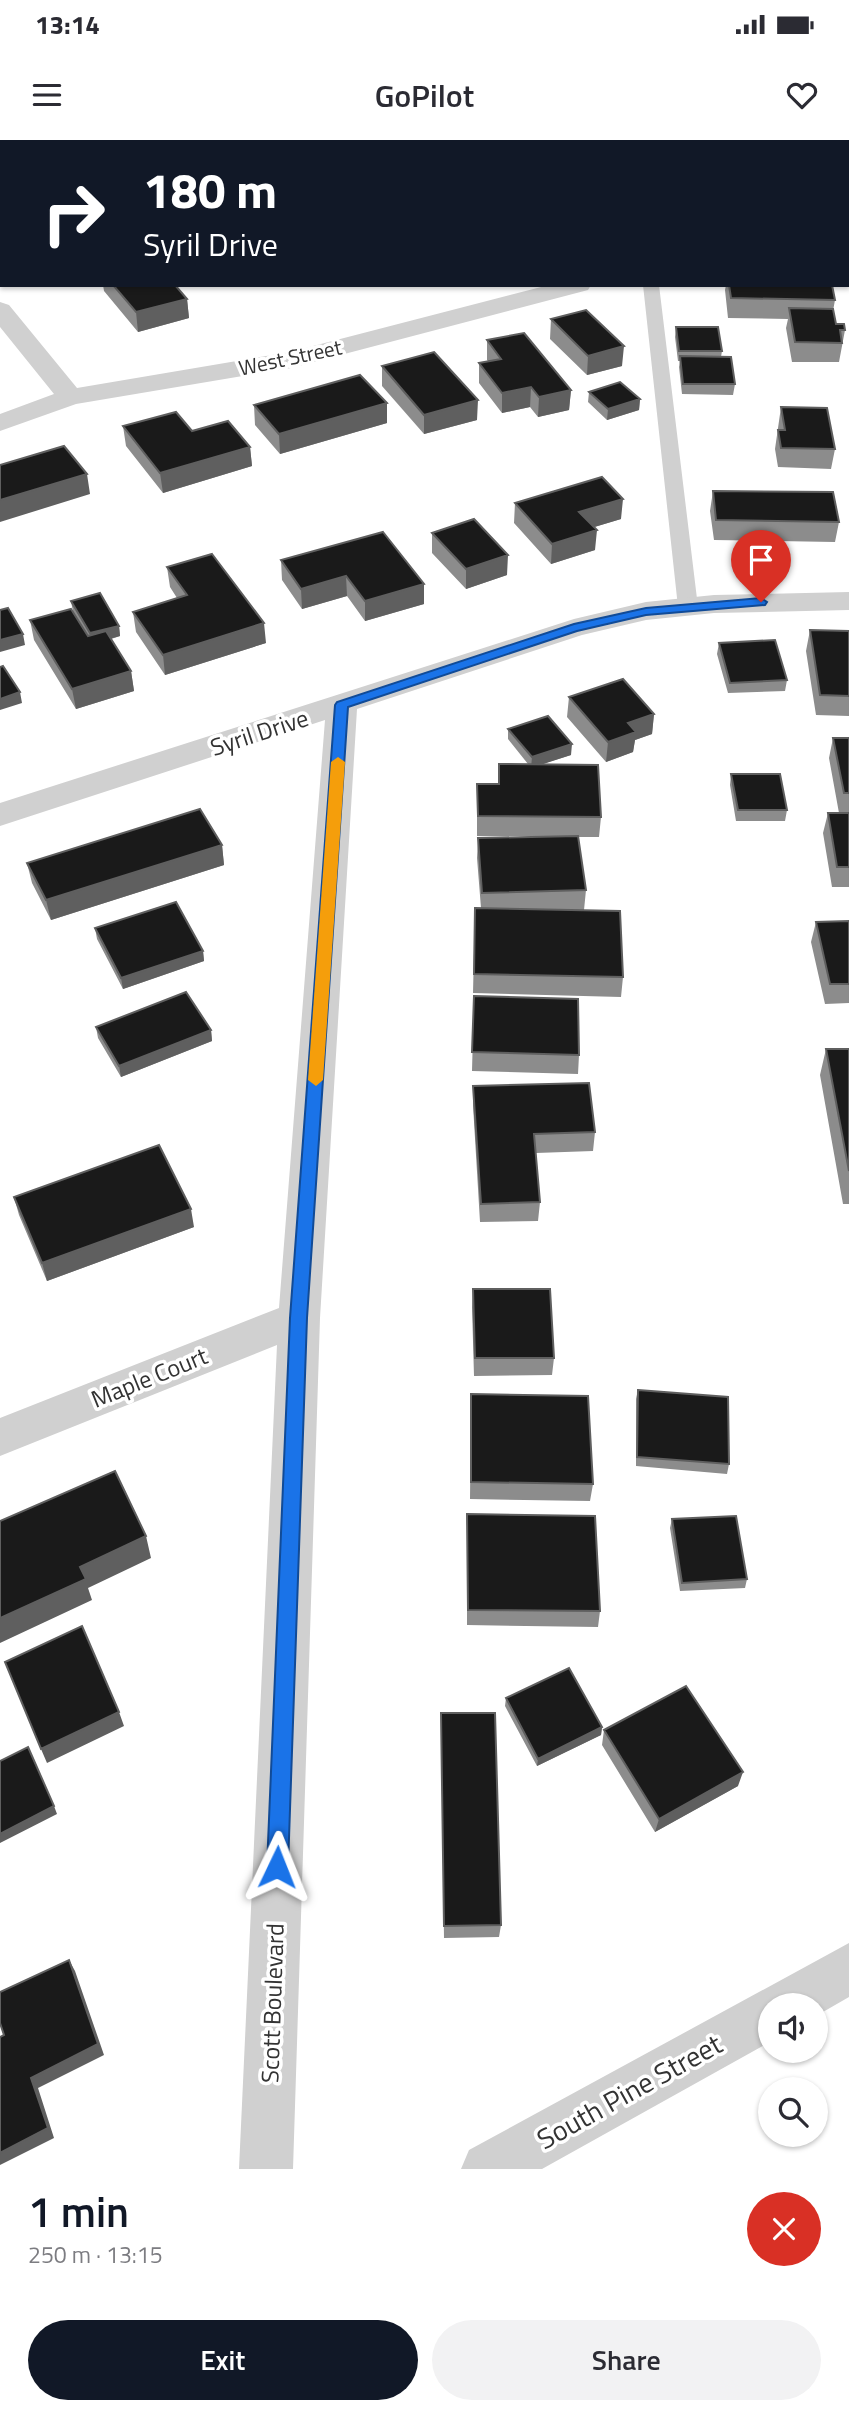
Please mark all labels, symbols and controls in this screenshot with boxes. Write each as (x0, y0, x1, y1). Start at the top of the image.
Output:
text: 13:14 (35, 5, 100, 44)
text: GoPilot (375, 71, 474, 119)
icon: menu (28, 76, 66, 114)
icon: heart (783, 76, 821, 114)
text: 180 m (143, 152, 277, 227)
icon: right (28, 168, 119, 259)
text: Syril Drive (143, 220, 278, 268)
street label: West Street (235, 330, 345, 384)
pin (731, 530, 791, 602)
icon: arrive (742, 541, 780, 579)
street label: Syril Drive (205, 699, 313, 765)
street label: Maple Court (85, 1337, 213, 1417)
position arrow (240, 1830, 314, 1904)
street label: Scott Boulevard (251, 1923, 293, 2083)
map controls (758, 1993, 828, 2147)
button: sound (758, 1993, 828, 2063)
street label: South Pine Street (528, 2022, 730, 2160)
button: search (758, 2077, 828, 2147)
text: 1 min (28, 2179, 129, 2243)
button: close (747, 2192, 821, 2266)
text: 250 m · 13:15 (28, 2237, 163, 2272)
button: Exit (28, 2320, 418, 2400)
button: Share (432, 2320, 821, 2400)

